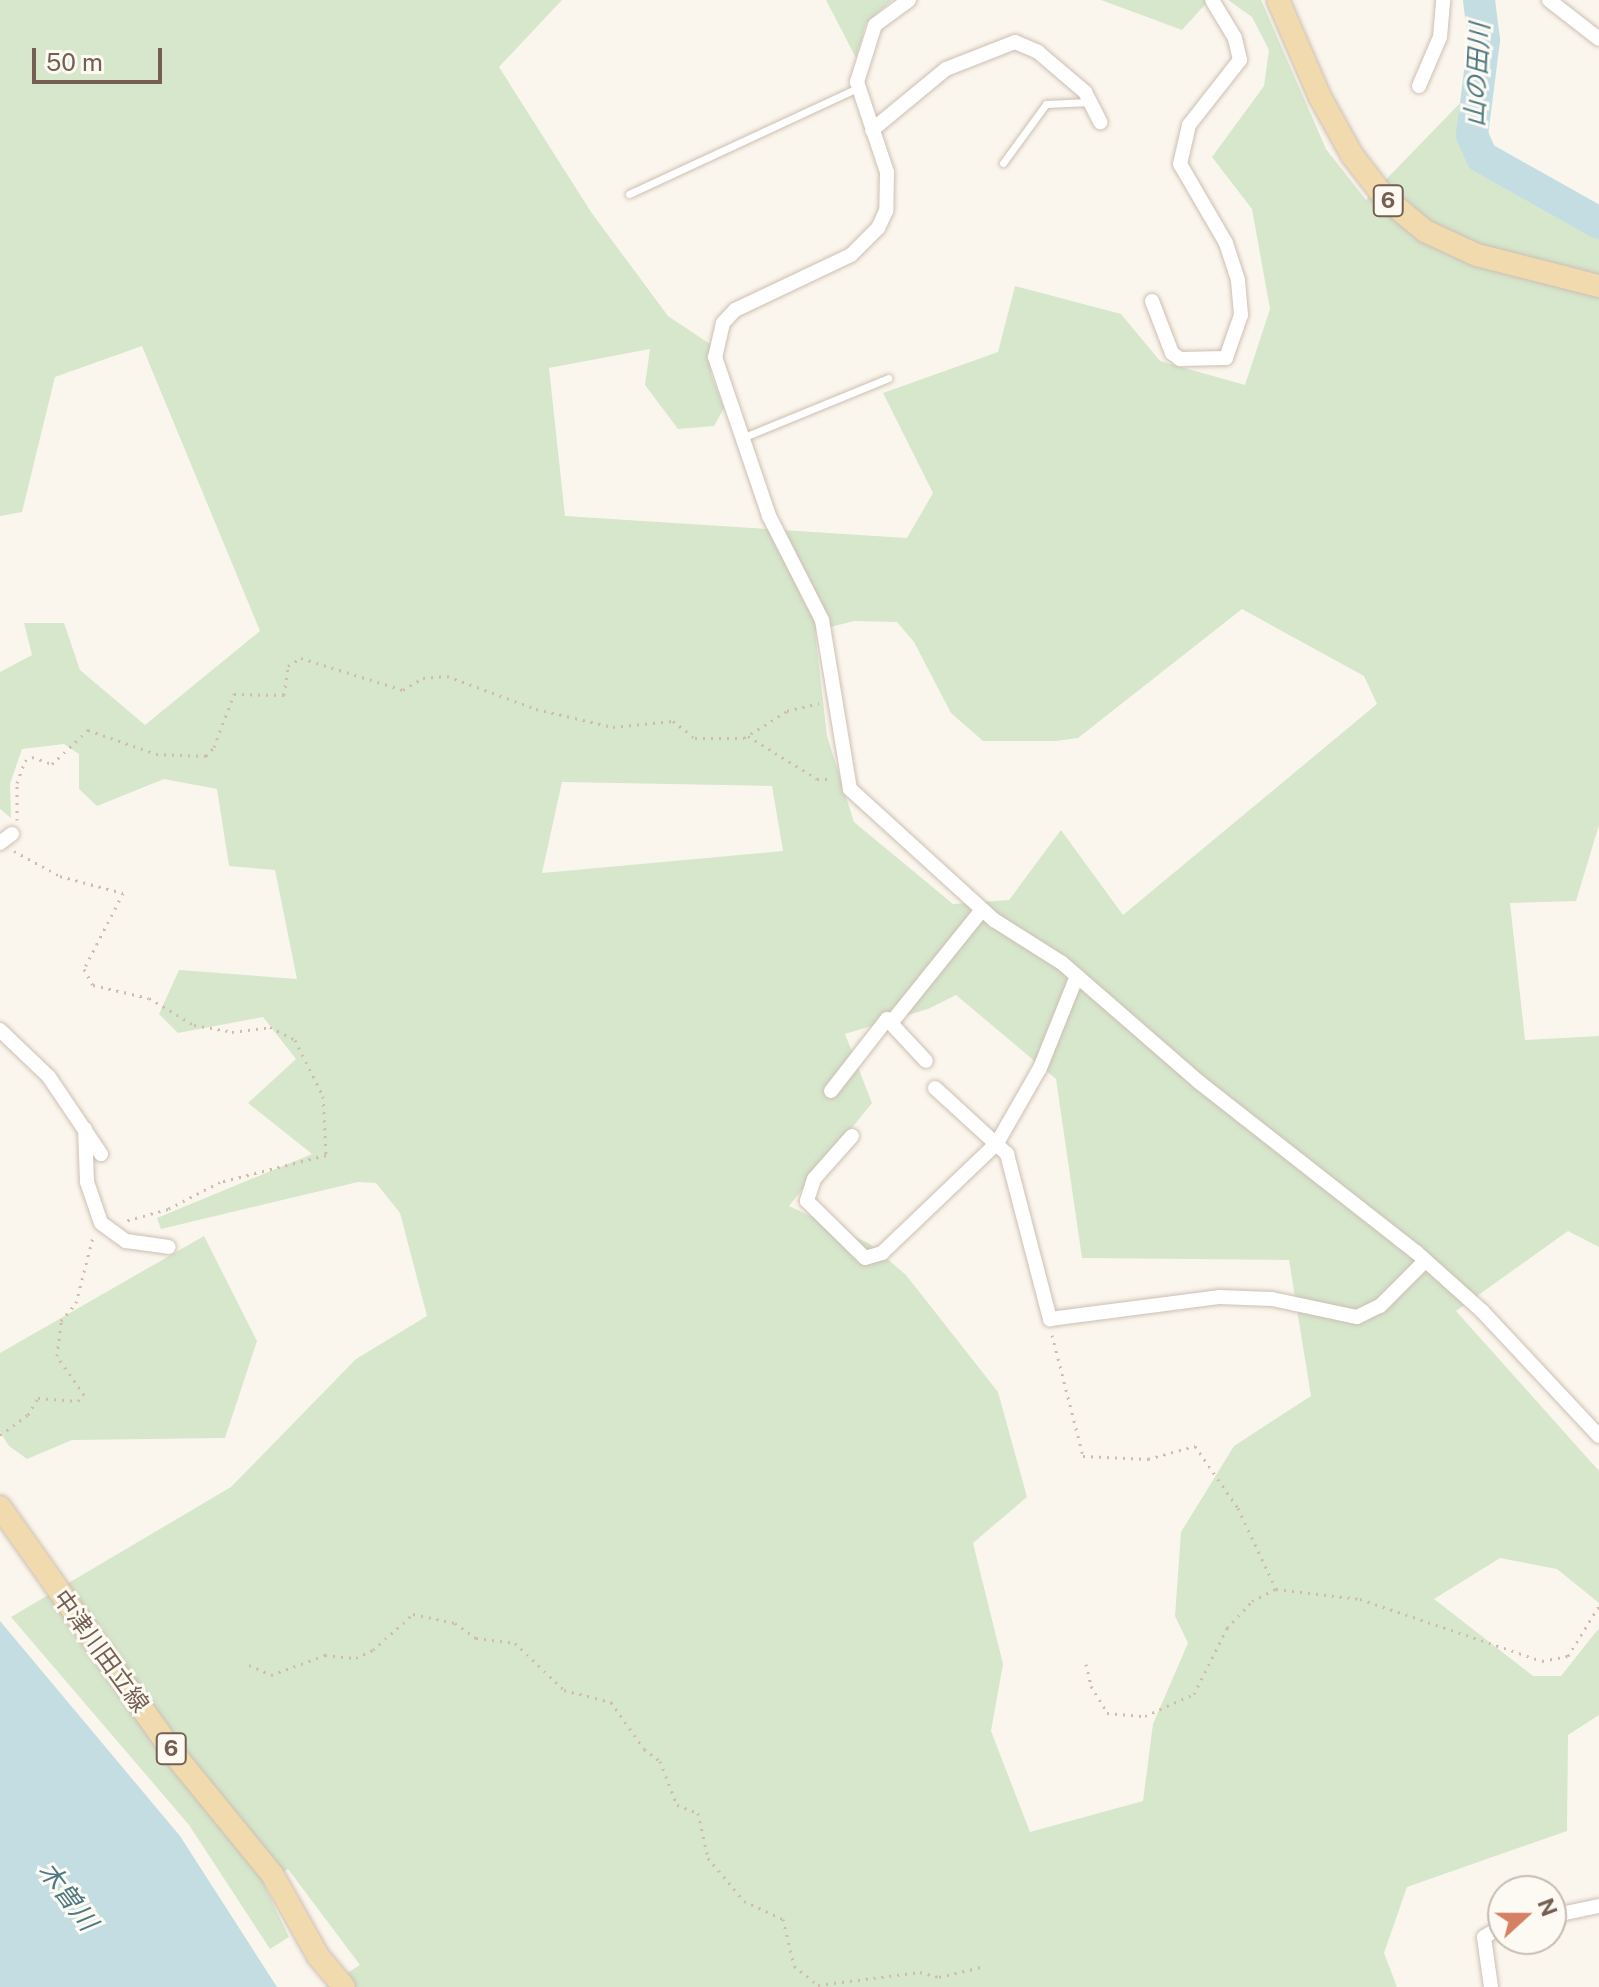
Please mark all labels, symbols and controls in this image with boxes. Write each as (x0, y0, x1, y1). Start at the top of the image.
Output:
water label: 山の田川 (1459, 22, 1495, 128)
scale bar (36, 32, 166, 82)
text: 50 m (46, 48, 103, 76)
road number: 6 (1372, 183, 1404, 219)
street label: 中津川田立線 (47, 1584, 155, 1718)
road number: 6 (155, 1731, 187, 1767)
water label: 木曽川 (32, 1855, 104, 1937)
north arrow (1487, 1875, 1567, 1955)
text: N (1532, 1894, 1563, 1920)

